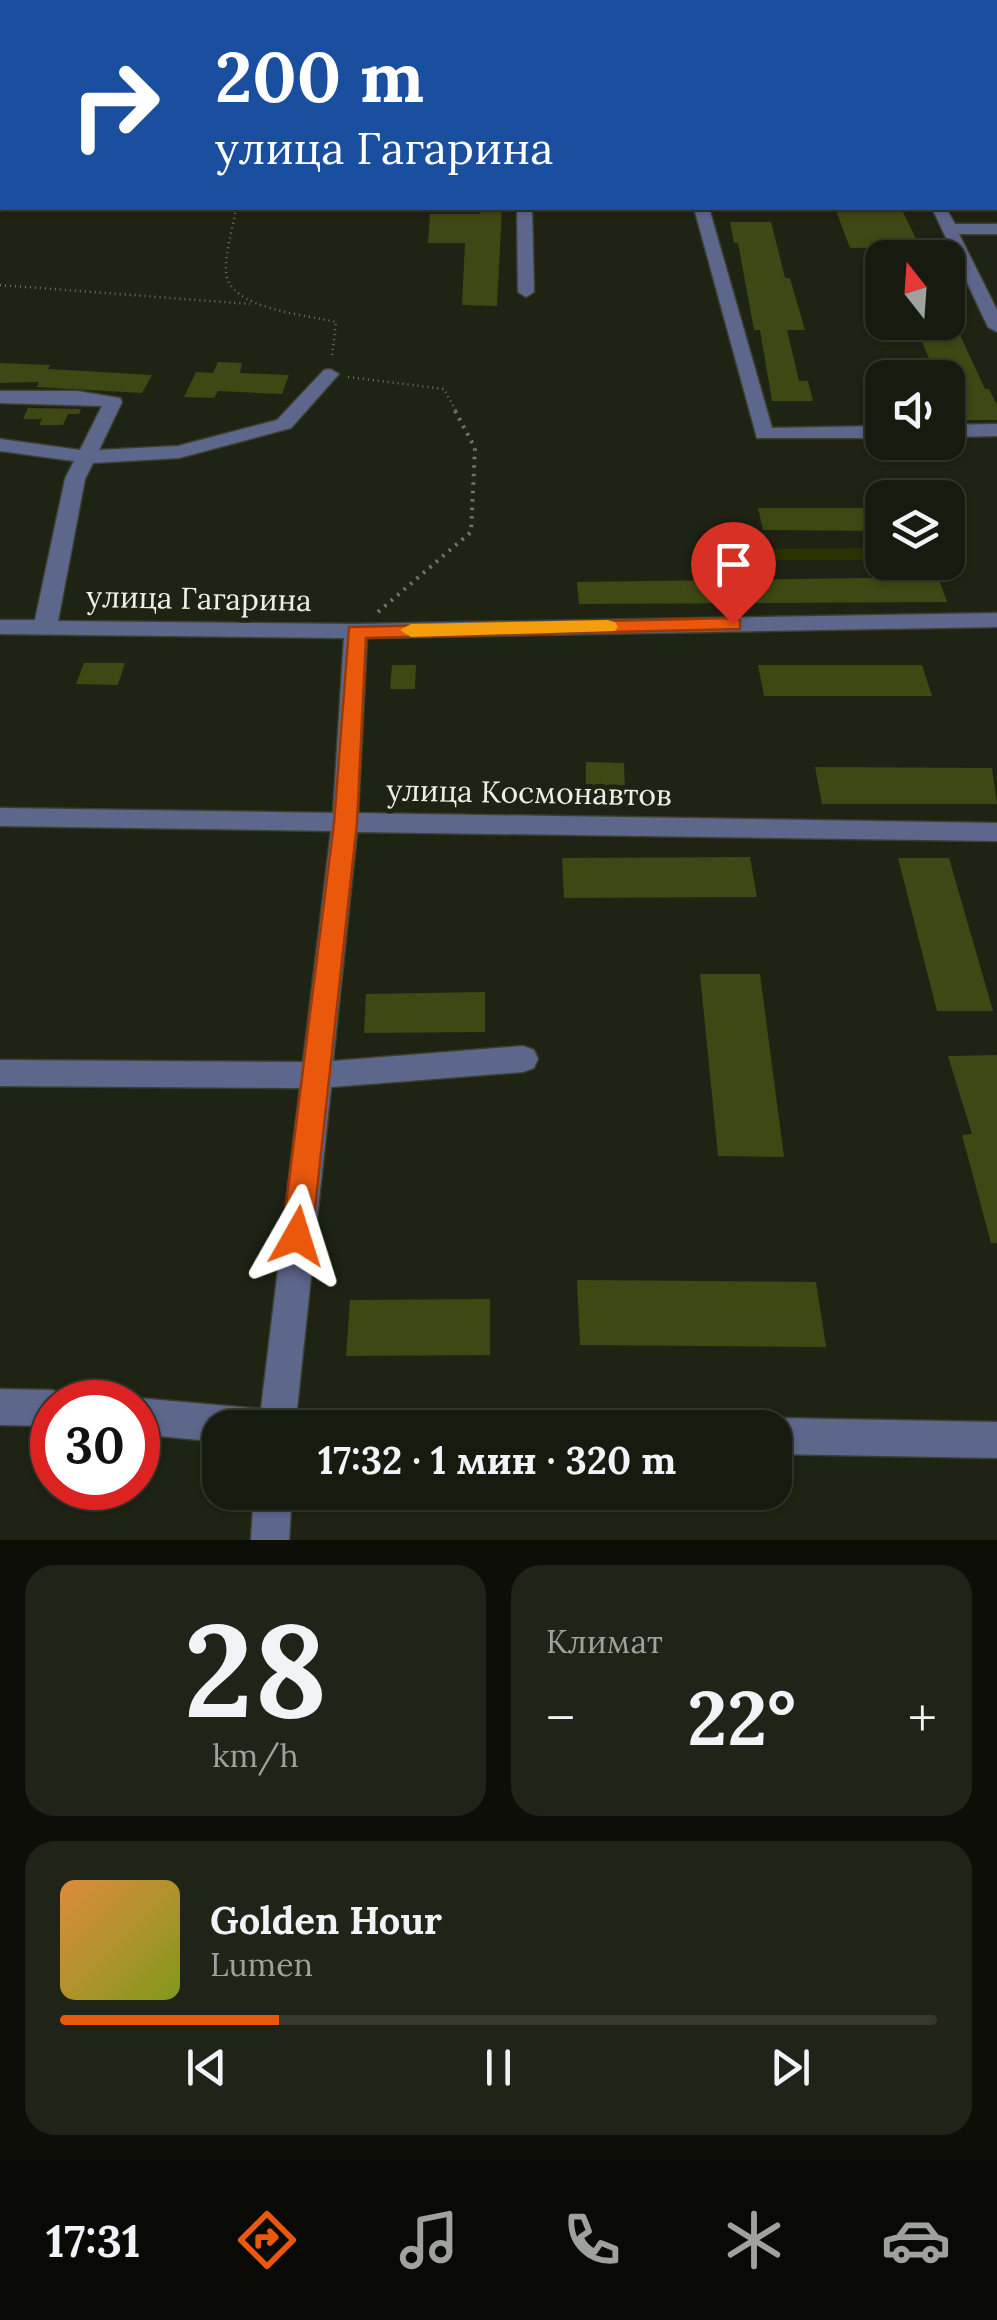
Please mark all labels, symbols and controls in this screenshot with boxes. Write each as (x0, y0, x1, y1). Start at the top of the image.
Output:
text: 200 m (215, 32, 424, 121)
icon: right (50, 40, 180, 170)
text: улица Гагарина (215, 119, 553, 176)
north arrow (865, 240, 965, 340)
map controls (865, 240, 965, 580)
button: sound (865, 360, 965, 460)
button: layers (865, 480, 965, 580)
pin (691, 522, 776, 625)
icon: arrive (706, 537, 761, 592)
street label: улица Гагарина (86, 577, 312, 620)
street label: улица Космонавтов (386, 771, 672, 814)
position arrow (245, 1184, 349, 1288)
speed limit sign: 30 (30, 1380, 160, 1510)
text: 17:32 · 1 мин · 320 m (318, 1436, 676, 1484)
text: 28 (184, 1586, 327, 1753)
text: Климат (546, 1621, 663, 1662)
text: 22° (687, 1670, 796, 1766)
text: − (546, 1683, 575, 1753)
text: + (908, 1683, 937, 1753)
text: km/h (212, 1735, 299, 1776)
text: Golden Hour (210, 1896, 442, 1944)
text: Lumen (210, 1944, 313, 1985)
icon: previous (179, 2040, 234, 2095)
icon: pause (471, 2040, 526, 2095)
icon: next (763, 2040, 818, 2095)
icon: directions (232, 2205, 302, 2275)
icon: music (394, 2205, 464, 2275)
icon: phone (557, 2205, 627, 2275)
icon: climate (719, 2205, 789, 2275)
icon: car (881, 2205, 951, 2275)
text: 17:31 (46, 2212, 140, 2269)

